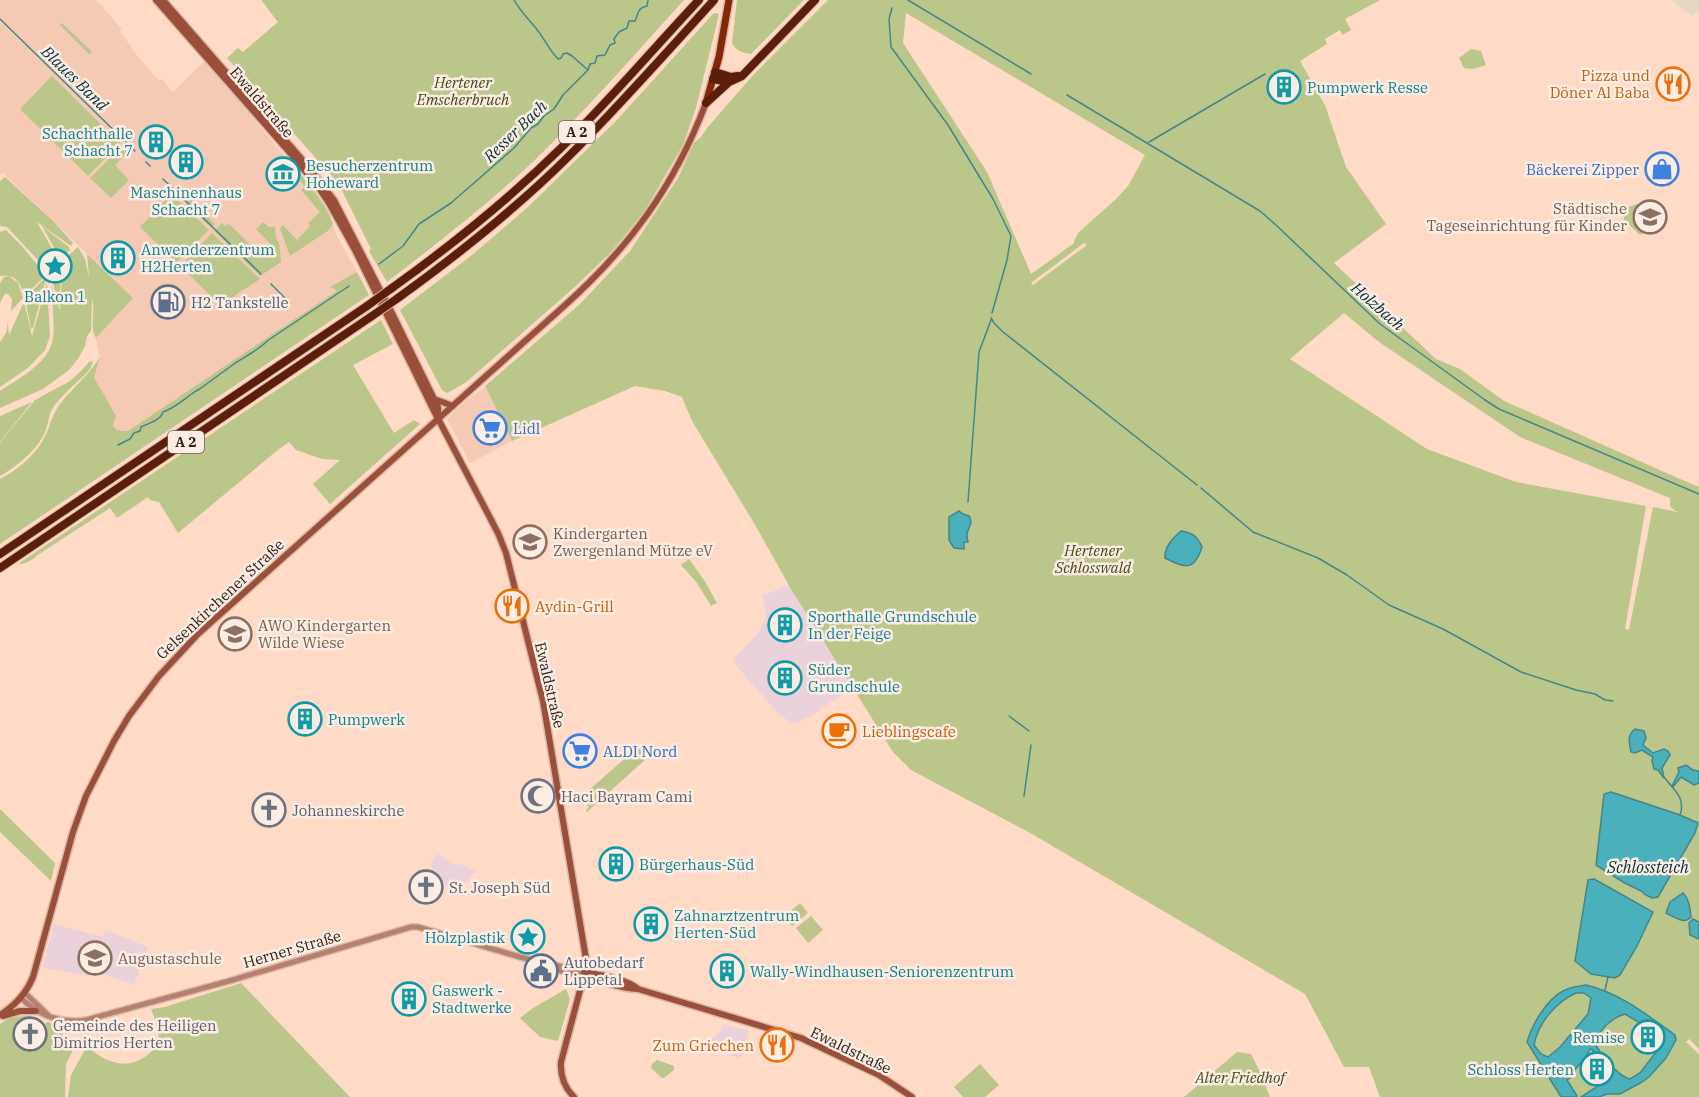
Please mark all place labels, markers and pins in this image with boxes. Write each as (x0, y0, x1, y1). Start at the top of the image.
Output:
place label: Pizza und Döner Al Baba (1550, 66, 1650, 102)
restaurant icon: Pizza und Döner Al Baba (1655, 66, 1691, 102)
building icon: Pumpwerk Resse (1266, 69, 1302, 105)
place label: Pumpwerk Resse (1307, 78, 1428, 97)
place label: Schachthalle Schacht 7 (42, 124, 133, 160)
building icon: Schachthalle Schacht 7 (138, 124, 174, 160)
building icon: Maschinenhaus Schacht 7 (168, 144, 204, 180)
shop icon: Bäckerei Zipper (1644, 151, 1680, 187)
museum icon: Besucherzentrum Hoheward (265, 156, 301, 192)
place label: Besucherzentrum Hoheward (306, 156, 433, 192)
place label: Bäckerei Zipper (1526, 160, 1639, 179)
place label: Maschinenhaus Schacht 7 (130, 183, 242, 219)
place label: Städtische Tageseinrichtung für Kinder (1426, 199, 1627, 235)
school or university icon: Städtische Tageseinrichtung für Kinder (1632, 199, 1668, 235)
building icon: Anwenderzentrum H2Herten (100, 240, 136, 276)
place label: Anwenderzentrum H2Herten (141, 240, 275, 276)
place icon: Balkon 1 (37, 248, 73, 284)
fuel station icon: H2 Tankstelle (150, 284, 186, 320)
place label: Balkon 1 (24, 287, 86, 306)
place label: H2 Tankstelle (191, 293, 289, 312)
supermarket icon: Lidl (472, 410, 508, 446)
place label: Lidl (513, 419, 540, 438)
school or university icon: Kindergarten Zwergenland Mütze eV (512, 524, 548, 560)
place label: Kindergarten Zwergenland Mütze eV (553, 524, 713, 560)
restaurant icon: Aydin-Grill (494, 588, 530, 624)
place label: Aydin-Grill (535, 597, 614, 616)
building icon: Sporthalle Grundschule In der Feige (767, 607, 803, 643)
place label: Sporthalle Grundschule In der Feige (808, 607, 977, 643)
school or university icon: AWO Kindergarten Wilde Wiese (217, 616, 253, 652)
place label: AWO Kindergarten Wilde Wiese (258, 616, 391, 652)
building icon: Süder Grundschule (767, 660, 803, 696)
place label: Süder Grundschule (808, 660, 900, 696)
building icon: Pumpwerk (287, 701, 323, 737)
place label: Pumpwerk (328, 710, 405, 729)
cafe icon: Lieblingscafe (821, 713, 857, 749)
place label: Lieblingscafe (862, 722, 956, 741)
supermarket icon: ALDI Nord (562, 733, 598, 769)
place label: ALDI Nord (603, 742, 677, 761)
mosque icon: Haci Bayram Cami (520, 778, 556, 814)
place label: Haci Bayram Cami (561, 787, 693, 806)
church icon: Johanneskirche (251, 792, 287, 828)
place label: Johanneskirche (292, 801, 405, 820)
building icon: Bürgerhaus-Süd (598, 846, 634, 882)
place label: Bürgerhaus-Süd (639, 855, 754, 874)
church icon: St. Joseph Süd (408, 869, 444, 905)
place label: St. Joseph Süd (449, 878, 551, 897)
building icon: Zahnarztzentrum Herten-Süd (633, 906, 669, 942)
place label: Zahnarztzentrum Herten-Süd (674, 906, 799, 942)
place icon: Holzplastik (510, 919, 546, 955)
place label: Holzplastik (425, 928, 505, 947)
school or university icon: Augustaschule (77, 940, 113, 976)
place label: Augustaschule (118, 949, 222, 968)
public building icon: Autobedarf Lippetal (523, 953, 559, 989)
place label: Autobedarf Lippetal (564, 953, 645, 989)
building icon: Wally-Windhausen-Seniorenzentrum (709, 953, 745, 989)
place label: Wally-Windhausen-Seniorenzentrum (750, 962, 1014, 981)
building icon: Gaswerk - Stadtwerke (391, 981, 427, 1017)
place label: Gaswerk - Stadtwerke (432, 981, 512, 1017)
church icon: Gemeinde des Heiligen Dimitrios Herten (12, 1016, 48, 1052)
place label: Gemeinde des Heiligen Dimitrios Herten (53, 1016, 217, 1052)
building icon: Remise (1630, 1019, 1666, 1055)
restaurant icon: Zum Griechen (759, 1027, 795, 1063)
place label: Remise (1573, 1028, 1625, 1047)
place label: Zum Griechen (653, 1036, 754, 1055)
building icon: Schloss Herten (1579, 1051, 1615, 1087)
place label: Schloss Herten (1468, 1060, 1574, 1079)

